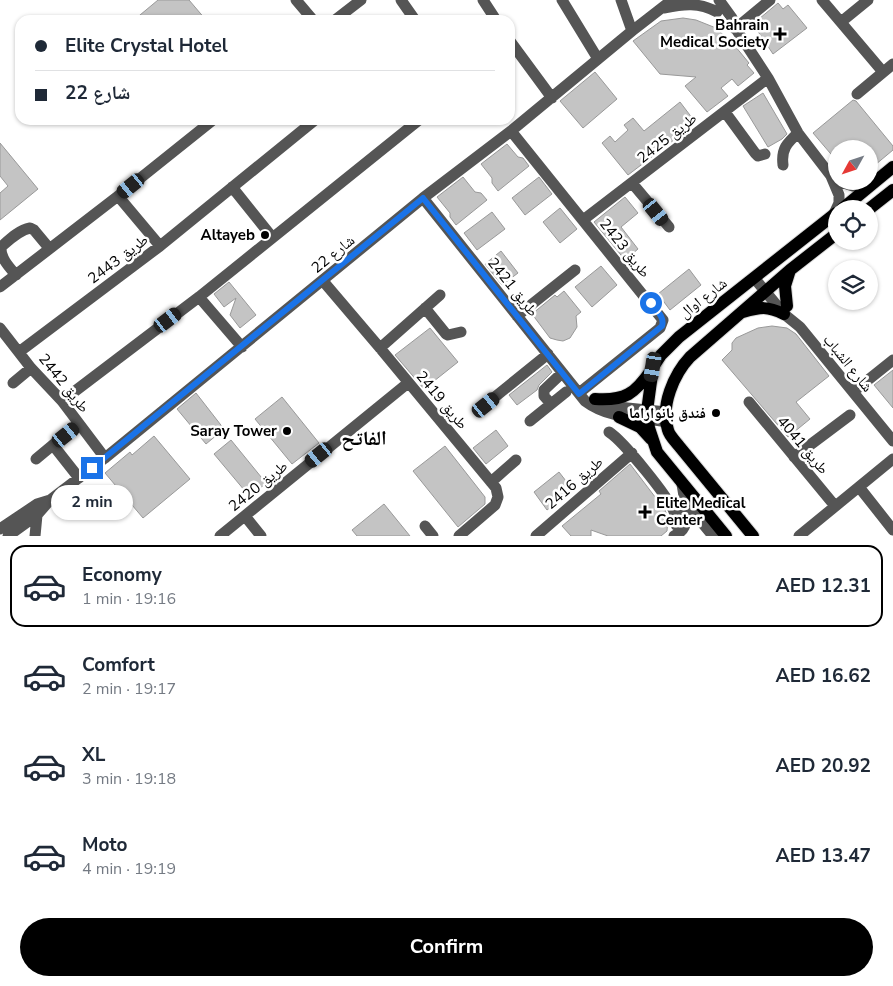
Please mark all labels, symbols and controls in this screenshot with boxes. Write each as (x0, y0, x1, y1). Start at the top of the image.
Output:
place label: Bahrain Medical Society (660, 15, 769, 52)
marker: Bahrain Medical Society (773, 27, 787, 41)
text: Elite Crystal Hotel (65, 33, 228, 59)
text: شارع 22 (65, 80, 130, 106)
street label: طريق 2425 (633, 108, 701, 168)
north arrow (828, 140, 878, 190)
map controls (828, 140, 878, 310)
car (114, 171, 147, 201)
car (640, 196, 671, 228)
button: locate (828, 200, 878, 250)
street label: طريق 2423 (595, 214, 655, 282)
place label: Altayeb (200, 225, 255, 245)
marker: Altayeb (259, 229, 271, 241)
street label: طريق 2443 (84, 230, 152, 288)
street label: شارع 22 (307, 230, 359, 278)
street label: طريق 2421 (483, 253, 543, 321)
button: layers (828, 260, 878, 310)
street label: شارع اوال (675, 273, 731, 323)
route start (640, 292, 662, 314)
car (151, 305, 184, 335)
street label: شارع الشباب (819, 330, 878, 396)
street label: طريق 2442 (34, 349, 94, 417)
car (643, 351, 662, 383)
street label: طريق 2419 (412, 367, 472, 434)
car (469, 390, 502, 420)
place label: فندق بانواراما (629, 403, 706, 423)
marker: فندق بانواراما (710, 407, 722, 419)
street label: طريق 4041 (773, 412, 833, 479)
car (49, 420, 82, 450)
place label: Saray Tower (190, 421, 277, 441)
marker: Saray Tower (281, 425, 293, 437)
district label: الفاتح (341, 425, 387, 452)
car (302, 440, 335, 470)
street label: طريق 2416 (541, 452, 607, 514)
street label: طريق 2420 (224, 456, 292, 516)
route end (81, 457, 103, 479)
callout: 2 min (51, 486, 133, 520)
text: 2 min (71, 491, 113, 513)
place label: Elite Medical Center (656, 493, 746, 530)
marker: Elite Medical Center (638, 505, 652, 519)
text: Economy (82, 562, 162, 588)
icon: car (22, 564, 67, 609)
text: AED 12.31 (776, 573, 871, 599)
text: 1 min · 19:16 (82, 588, 176, 610)
text: Comfort (82, 652, 155, 678)
icon: car (22, 654, 67, 699)
text: AED 16.62 (776, 663, 871, 689)
text: 2 min · 19:17 (82, 678, 176, 700)
text: XL (82, 742, 105, 768)
icon: car (22, 744, 67, 789)
text: AED 20.92 (776, 753, 871, 779)
text: 3 min · 19:18 (82, 768, 176, 790)
text: Moto (82, 832, 128, 858)
icon: car (22, 834, 67, 879)
text: AED 13.47 (776, 843, 871, 869)
text: 4 min · 19:19 (82, 858, 176, 880)
button: Confirm (20, 918, 873, 976)

